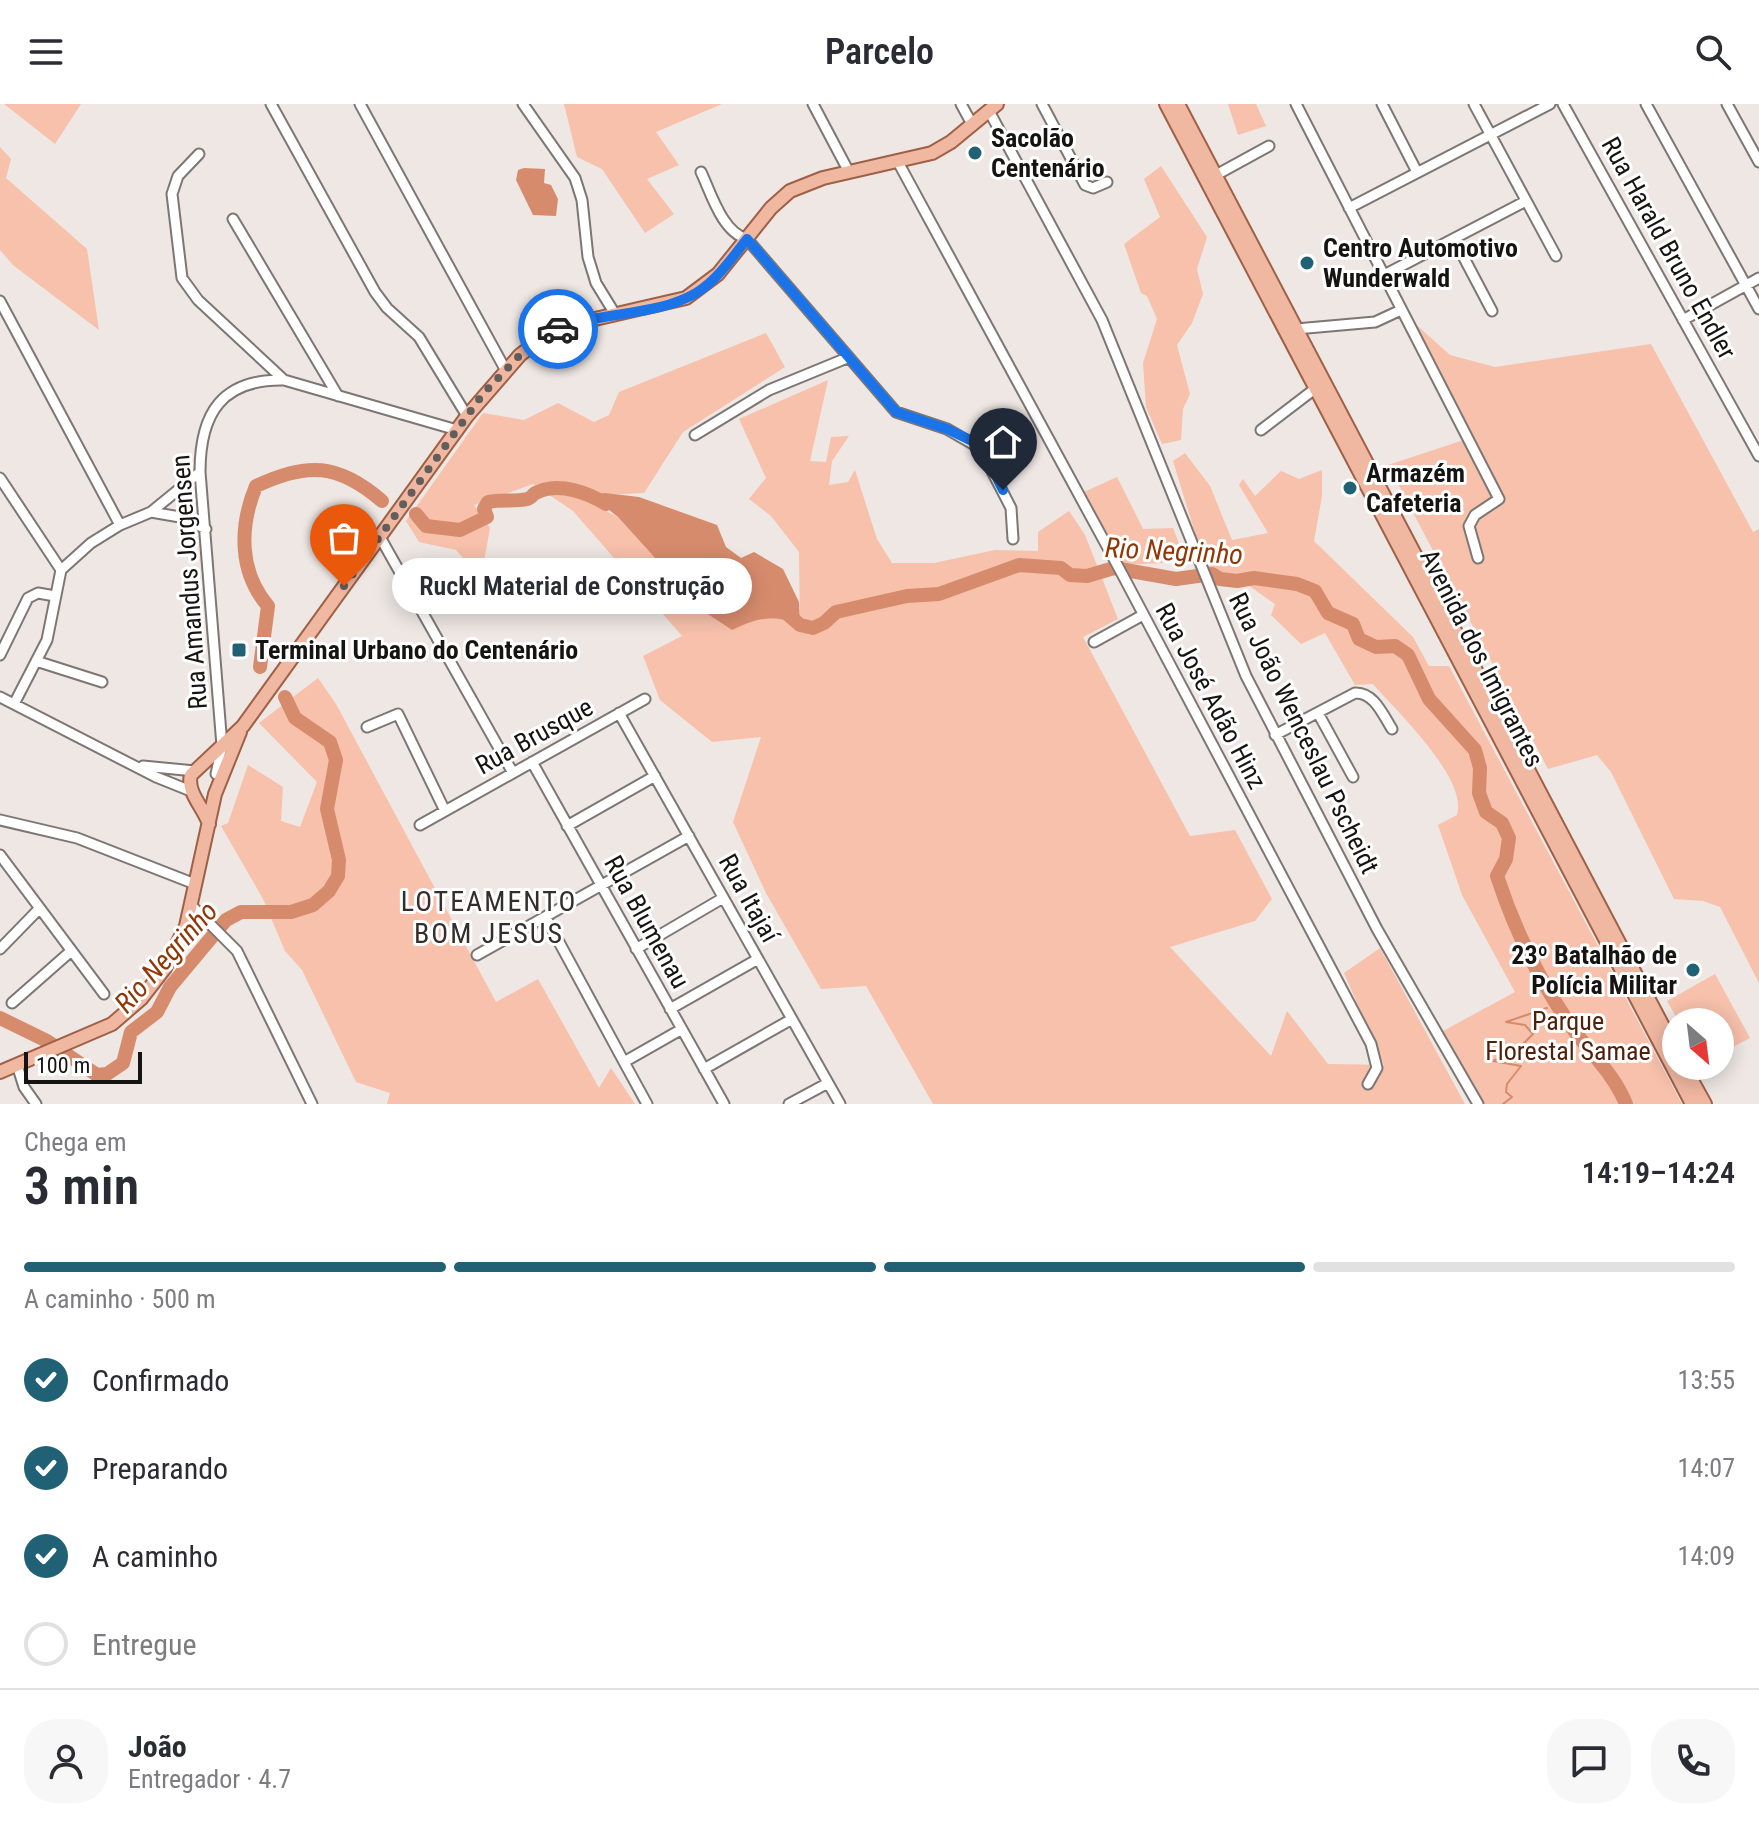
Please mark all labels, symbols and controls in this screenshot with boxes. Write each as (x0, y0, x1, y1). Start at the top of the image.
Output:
icon: menu (24, 30, 68, 74)
icon: search (1691, 30, 1735, 74)
text: Parcelo (825, 31, 934, 73)
place label: Sacolão Centenário (991, 123, 1105, 183)
street label: Rua Harald Bruno Endler (1596, 132, 1742, 364)
marker: Sacolão Centenário (966, 144, 984, 162)
place label: Centro Automotivo Wunderwald (1323, 233, 1518, 293)
marker: Centro Automotivo Wunderwald (1298, 254, 1316, 272)
courier (518, 289, 598, 369)
icon: car (536, 307, 580, 351)
pin (969, 408, 1037, 490)
icon: home (981, 420, 1025, 464)
street label: Rua Amandus Jorgensen (165, 454, 213, 710)
place label: Armazém Cafeteria (1366, 458, 1465, 518)
marker: Armazém Cafeteria (1341, 479, 1359, 497)
pin (310, 504, 378, 586)
icon: bag (322, 516, 366, 560)
water label: Rio Negrinho (1104, 531, 1244, 571)
street label: Avenida dos Imigrantes (1414, 544, 1550, 772)
callout: Ruckl Material de Construção (392, 558, 752, 614)
text: Ruckl Material de Construção (419, 571, 725, 601)
street label: Rua João Wenceslau Pscheidt (1223, 588, 1385, 878)
street label: Rua José Adão Hinz (1149, 598, 1273, 794)
place label: Terminal Urbano do Centenário (255, 635, 578, 665)
marker: Terminal Urbano do Centenário (230, 641, 248, 659)
street label: Rua Brusque (470, 692, 598, 780)
street label: Rua Itajaí (713, 849, 786, 949)
street label: Rua Blumenau (598, 850, 696, 994)
district label: LOTEAMENTO BOM JESUS (401, 885, 577, 950)
water label: Rio Negrinho (108, 895, 224, 1019)
place label: 23º Batalhão de Polícia Militar (1511, 940, 1677, 1000)
marker: 23º Batalhão de Polícia Militar (1684, 961, 1702, 979)
park label: Parque Florestal Samae (1485, 1006, 1651, 1066)
north arrow (1662, 1008, 1734, 1080)
map controls (1662, 1008, 1734, 1080)
scale bar (24, 1048, 142, 1084)
text: 100 m (36, 1053, 90, 1078)
text: Chega em (24, 1127, 127, 1157)
text: 14:19–14:24 (1582, 1155, 1735, 1190)
text: 3 min (24, 1156, 139, 1217)
text: A caminho · 500 m (24, 1284, 215, 1314)
icon: check (24, 1358, 68, 1402)
text: Confirmado (92, 1363, 229, 1398)
text: 13:55 (1678, 1365, 1735, 1395)
icon: check (24, 1446, 68, 1490)
text: Preparando (92, 1451, 228, 1486)
text: 14:07 (1678, 1453, 1735, 1483)
icon: check (24, 1534, 68, 1578)
text: A caminho (92, 1539, 218, 1574)
text: 14:09 (1678, 1541, 1735, 1571)
text: Entregue (92, 1627, 197, 1662)
button: person (24, 1719, 108, 1803)
button: chat (1547, 1719, 1631, 1803)
button: phone (1651, 1719, 1735, 1803)
text: João (128, 1729, 187, 1764)
text: Entregador · 4.7 (128, 1764, 291, 1794)

